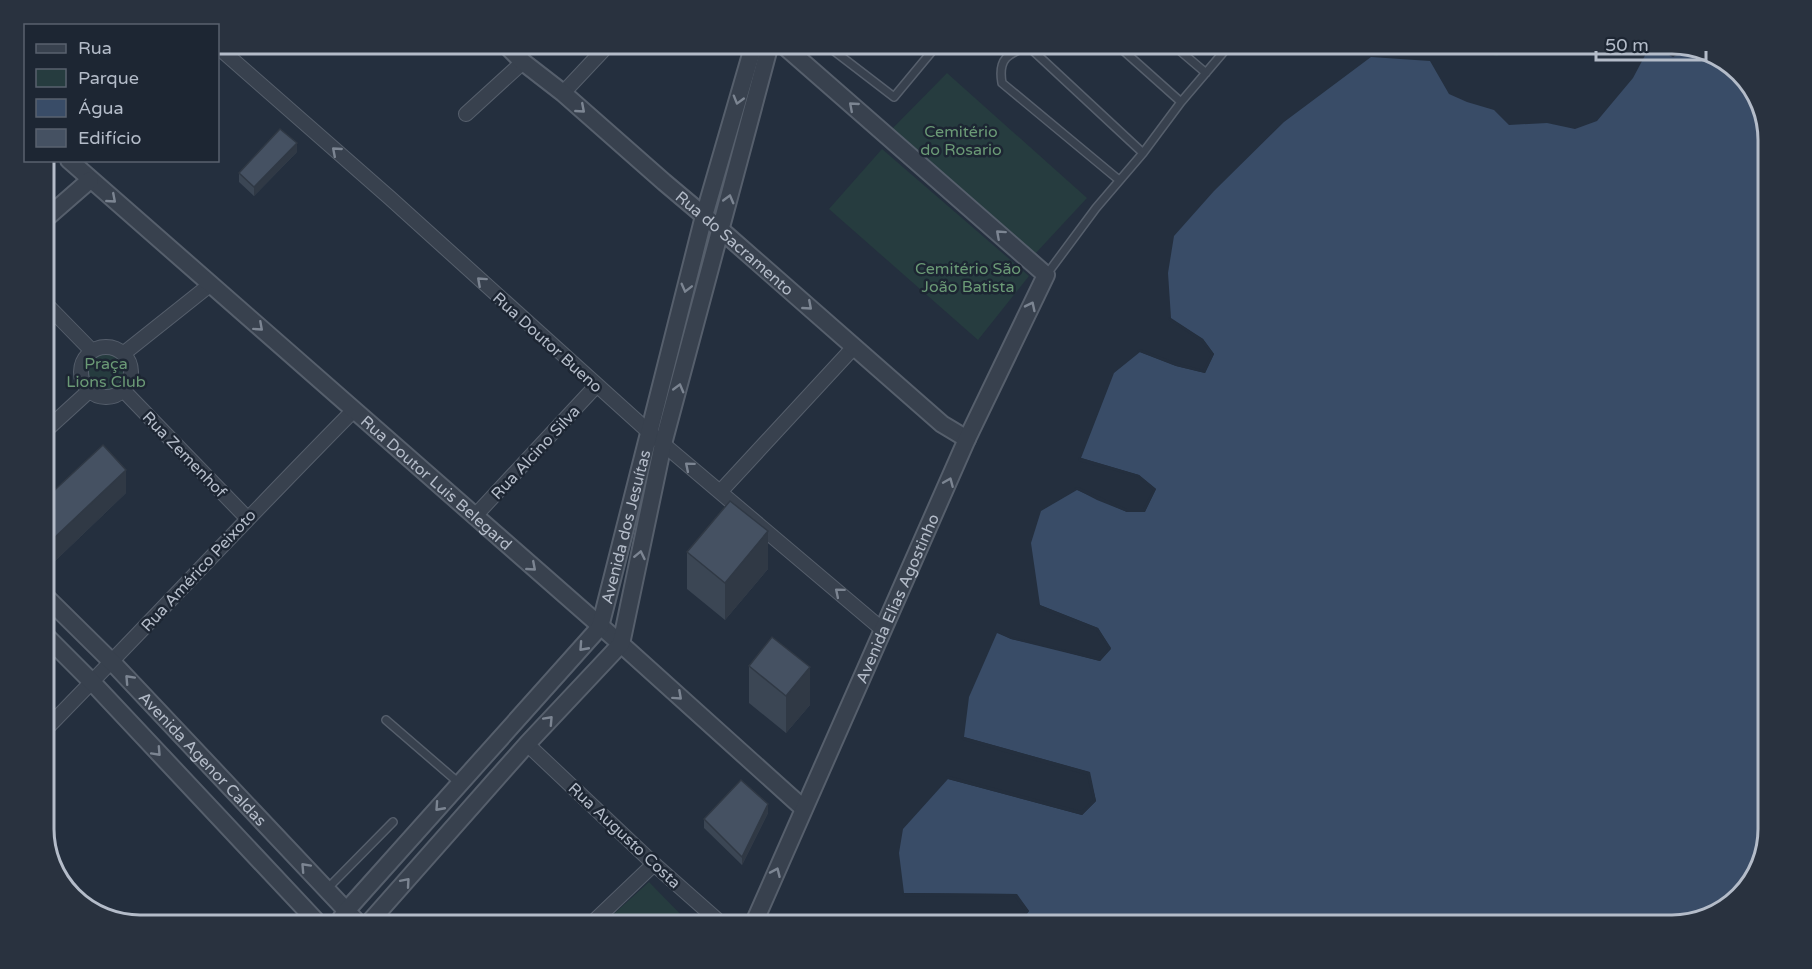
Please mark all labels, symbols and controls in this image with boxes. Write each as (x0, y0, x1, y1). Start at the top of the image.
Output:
legend (24, 24, 219, 162)
scale bar (1596, 24, 1706, 62)
text: 50 m (1605, 34, 1649, 56)
text: Rua (78, 37, 112, 59)
text: Parque (78, 67, 139, 89)
one-way arrow (733, 94, 745, 105)
text: Água (78, 97, 124, 119)
one-way arrow (574, 102, 585, 113)
one-way arrow (850, 102, 860, 113)
park label: Cemitério do Rosario (920, 122, 1002, 160)
text: Edifício (78, 127, 142, 149)
one-way arrow (332, 147, 343, 158)
street label: Rua do Sacramento (671, 187, 797, 300)
one-way arrow (105, 192, 116, 203)
one-way arrow (722, 195, 734, 205)
one-way arrow (996, 230, 1007, 241)
park label: Cemitério São João Batista (915, 259, 1021, 297)
one-way arrow (477, 277, 488, 288)
one-way arrow (680, 282, 693, 292)
street label: Rua Doutor Bueno (488, 288, 606, 397)
one-way arrow (801, 299, 811, 310)
one-way arrow (1024, 301, 1036, 312)
one-way arrow (253, 320, 263, 331)
park label: Praça Lions Club (66, 354, 146, 392)
one-way arrow (671, 383, 684, 393)
street label: Rua Alcino Silva (487, 402, 584, 504)
street label: Rua Zemenhof (138, 407, 231, 503)
street label: Rua Doutor Luis Belegard (356, 411, 516, 555)
street label: Avenida dos Jesuítas (597, 448, 655, 606)
one-way arrow (685, 462, 696, 473)
one-way arrow (942, 478, 954, 489)
street label: Rua Américo Peixoto (137, 505, 261, 636)
street label: Avenida Elias Agostinho (852, 511, 944, 687)
one-way arrow (632, 551, 645, 561)
one-way arrow (525, 560, 536, 571)
one-way arrow (834, 588, 845, 599)
one-way arrow (579, 640, 590, 651)
one-way arrow (125, 676, 136, 687)
street label: Avenida Agenor Caldas (134, 688, 270, 831)
one-way arrow (671, 689, 682, 700)
one-way arrow (542, 716, 553, 727)
one-way arrow (150, 745, 161, 756)
street label: Rua Augusto Costa (564, 778, 685, 893)
one-way arrow (435, 801, 446, 811)
one-way arrow (302, 864, 313, 875)
one-way arrow (769, 867, 781, 878)
one-way arrow (399, 878, 410, 888)

